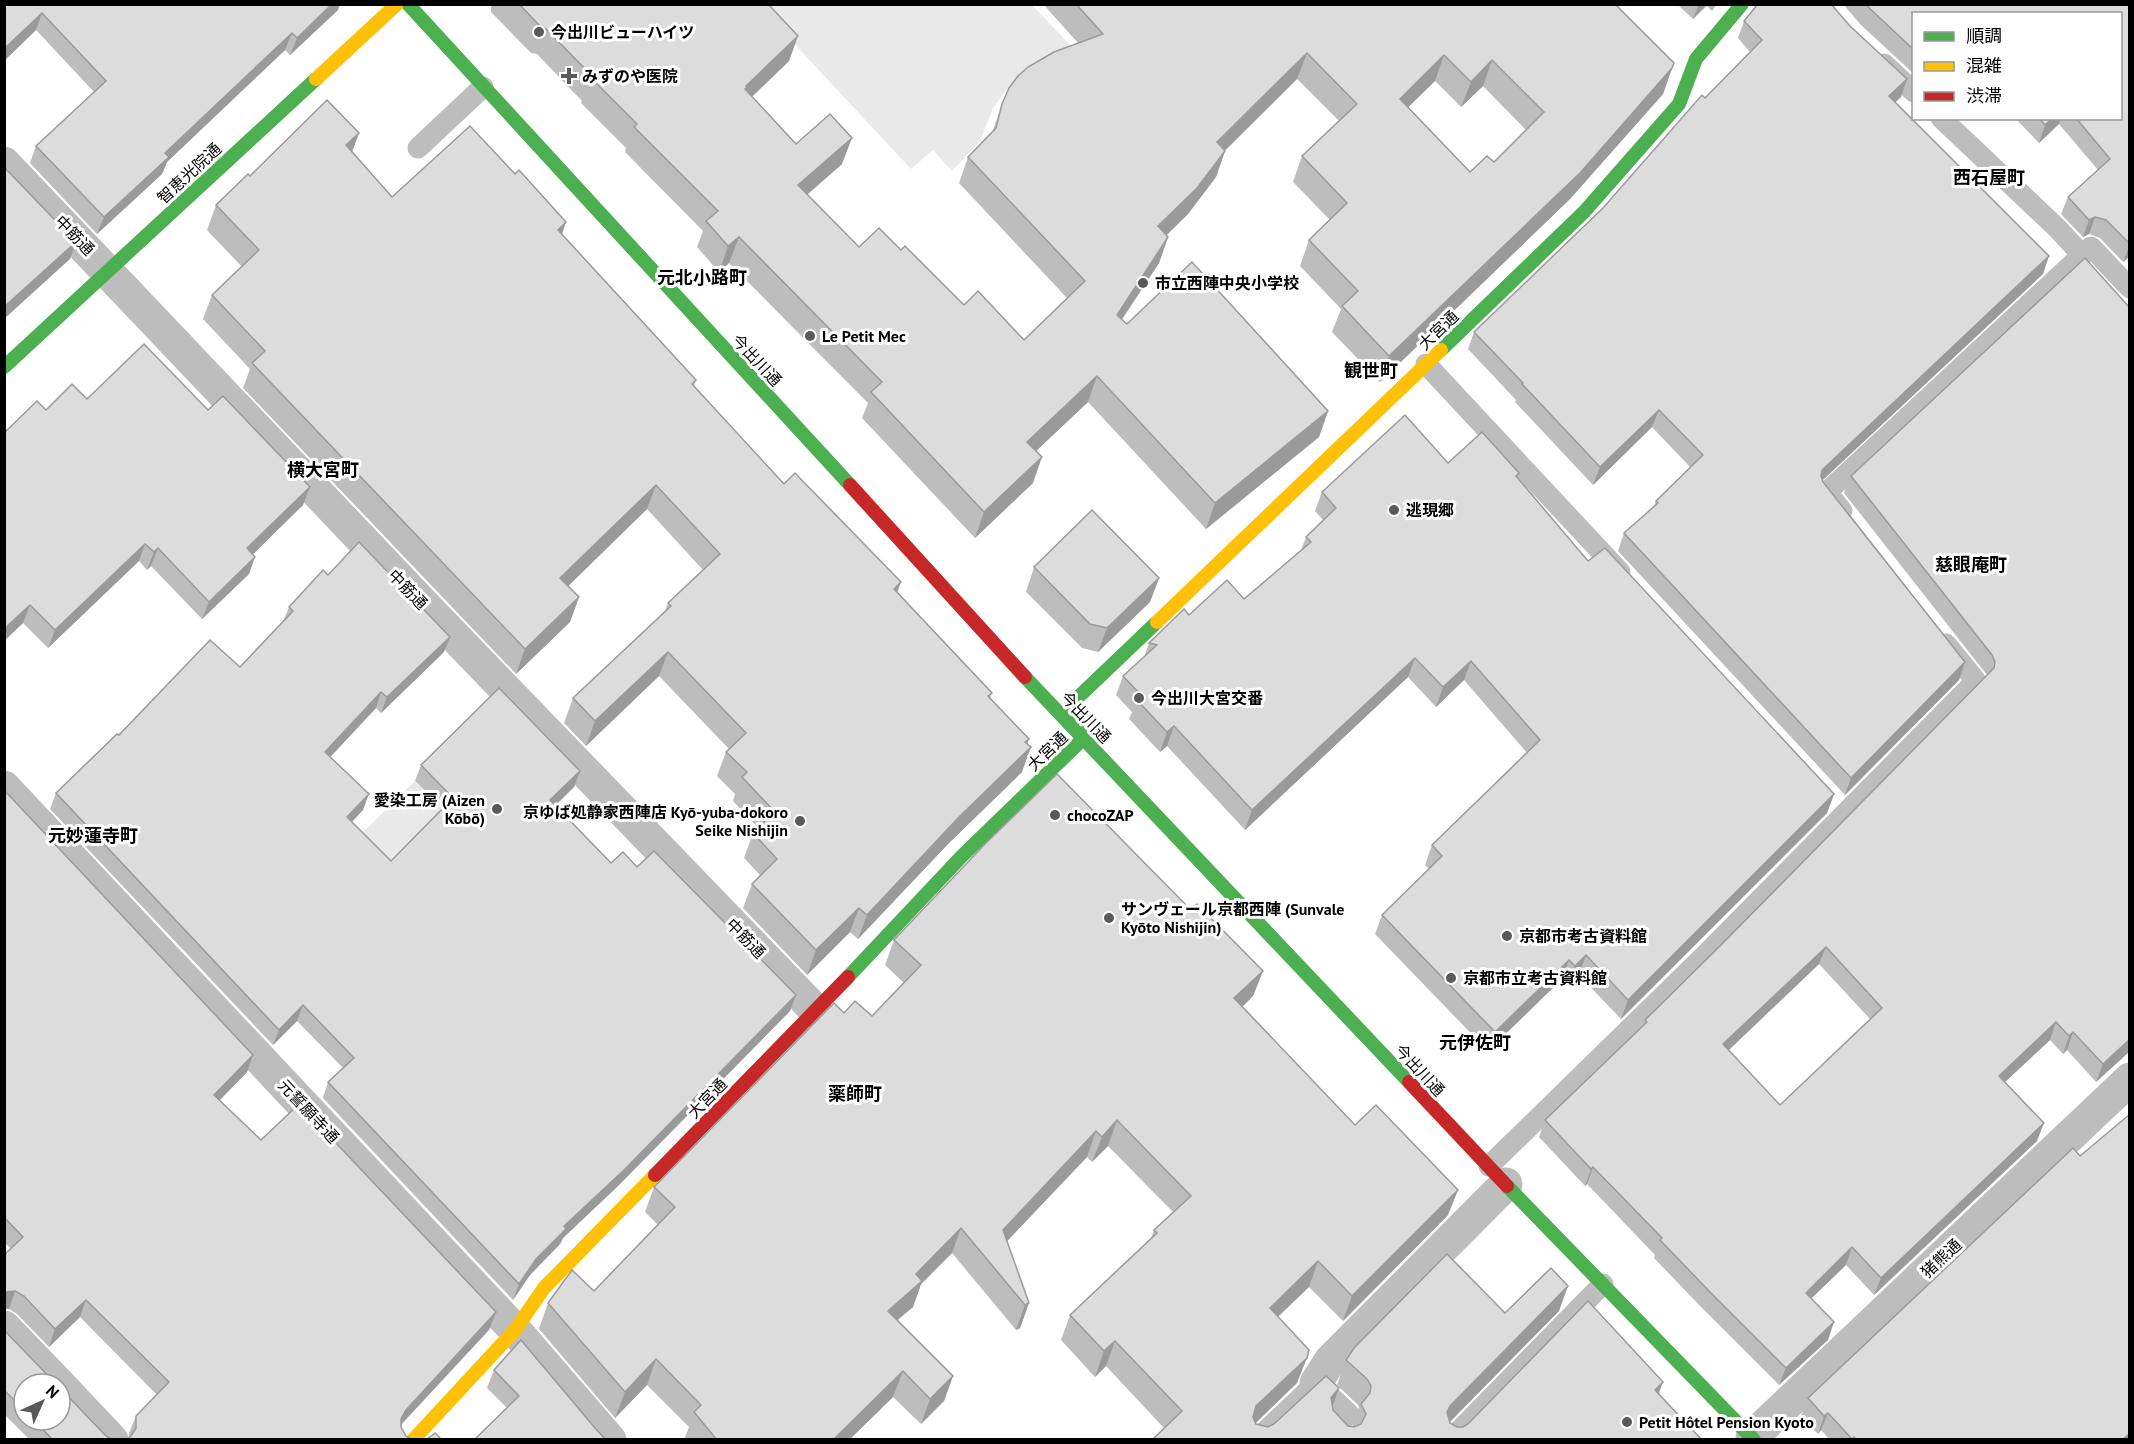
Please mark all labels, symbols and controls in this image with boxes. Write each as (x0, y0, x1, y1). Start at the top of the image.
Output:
legend (1912, 12, 2122, 120)
place label: 今出川ビューハイツ (551, 22, 694, 42)
text: 順調 (1966, 24, 2002, 47)
marker: 今出川ビューハイツ (532, 25, 546, 39)
text: 混雑 (1966, 54, 2002, 77)
place label: みずのや医院 (582, 66, 678, 86)
marker: みずのや医院 (560, 67, 578, 85)
text: 渋滞 (1966, 84, 2002, 107)
street label: 智恵光院通 (153, 138, 225, 208)
district label: 西石屋町 (1953, 166, 2025, 189)
street label: 中筋通 (51, 211, 99, 259)
district label: 元北小路町 (657, 266, 747, 289)
place label: 市立西陣中央小学校 (1155, 273, 1299, 293)
marker: 市立西陣中央小学校 (1136, 276, 1150, 290)
street label: 大宮通 (1414, 306, 1462, 354)
place label: Le Petit Mec (822, 326, 906, 346)
marker: Le Petit Mec (803, 329, 817, 343)
street label: 今出川通 (728, 330, 786, 390)
district label: 観世町 (1344, 359, 1398, 382)
district label: 横大宮町 (287, 458, 359, 481)
place label: 逃現郷 (1406, 500, 1454, 520)
marker: 逃現郷 (1387, 503, 1401, 517)
district label: 慈眼庵町 (1935, 553, 2007, 576)
street label: 中筋通 (384, 565, 432, 613)
street label: 今出川通 (1057, 687, 1115, 747)
place label: 今出川大宮交番 (1151, 688, 1263, 708)
marker: 今出川大宮交番 (1132, 691, 1146, 705)
street label: 大宮通 (1023, 727, 1071, 775)
place label: 愛染工房 (Aizen Kōbō) (374, 790, 485, 828)
marker: 愛染工房 (Aizen Kōbō) (490, 802, 504, 816)
place label: 京ゆば処静家西陣店 Kyō-yuba-dokoro Seike Nishijin (523, 802, 788, 840)
place label: chocoZAP (1067, 805, 1134, 825)
marker: chocoZAP (1048, 808, 1062, 822)
marker: 京ゆば処静家西陣店 Kyō-yuba-dokoro Seike Nishijin (793, 814, 807, 828)
district label: 元妙蓮寺町 (48, 824, 138, 847)
place label: サンヴェール京都西陣 (Sunvale Kyōto Nishijin) (1121, 899, 1345, 937)
marker: サンヴェール京都西陣 (Sunvale Kyōto Nishijin) (1102, 911, 1116, 925)
street label: 中筋通 (722, 914, 770, 962)
place label: 京都市考古資料館 (1519, 926, 1647, 946)
marker: 京都市考古資料館 (1500, 929, 1514, 943)
place label: 京都市立考古資料館 (1463, 968, 1607, 988)
marker: 京都市立考古資料館 (1444, 971, 1458, 985)
district label: 元伊佐町 (1439, 1031, 1511, 1054)
street label: 今出川通 (1391, 1040, 1449, 1100)
street label: 大宮通 (683, 1074, 731, 1122)
street label: 元誓願寺通 (274, 1075, 344, 1147)
district label: 薬師町 (828, 1082, 882, 1105)
street label: 猪熊通 (1917, 1234, 1965, 1282)
north arrow (12, 1372, 72, 1432)
text: N (42, 1381, 63, 1402)
place label: Petit Hôtel Pension Kyoto (1639, 1412, 1814, 1432)
marker: Petit Hôtel Pension Kyoto (1620, 1415, 1634, 1429)

